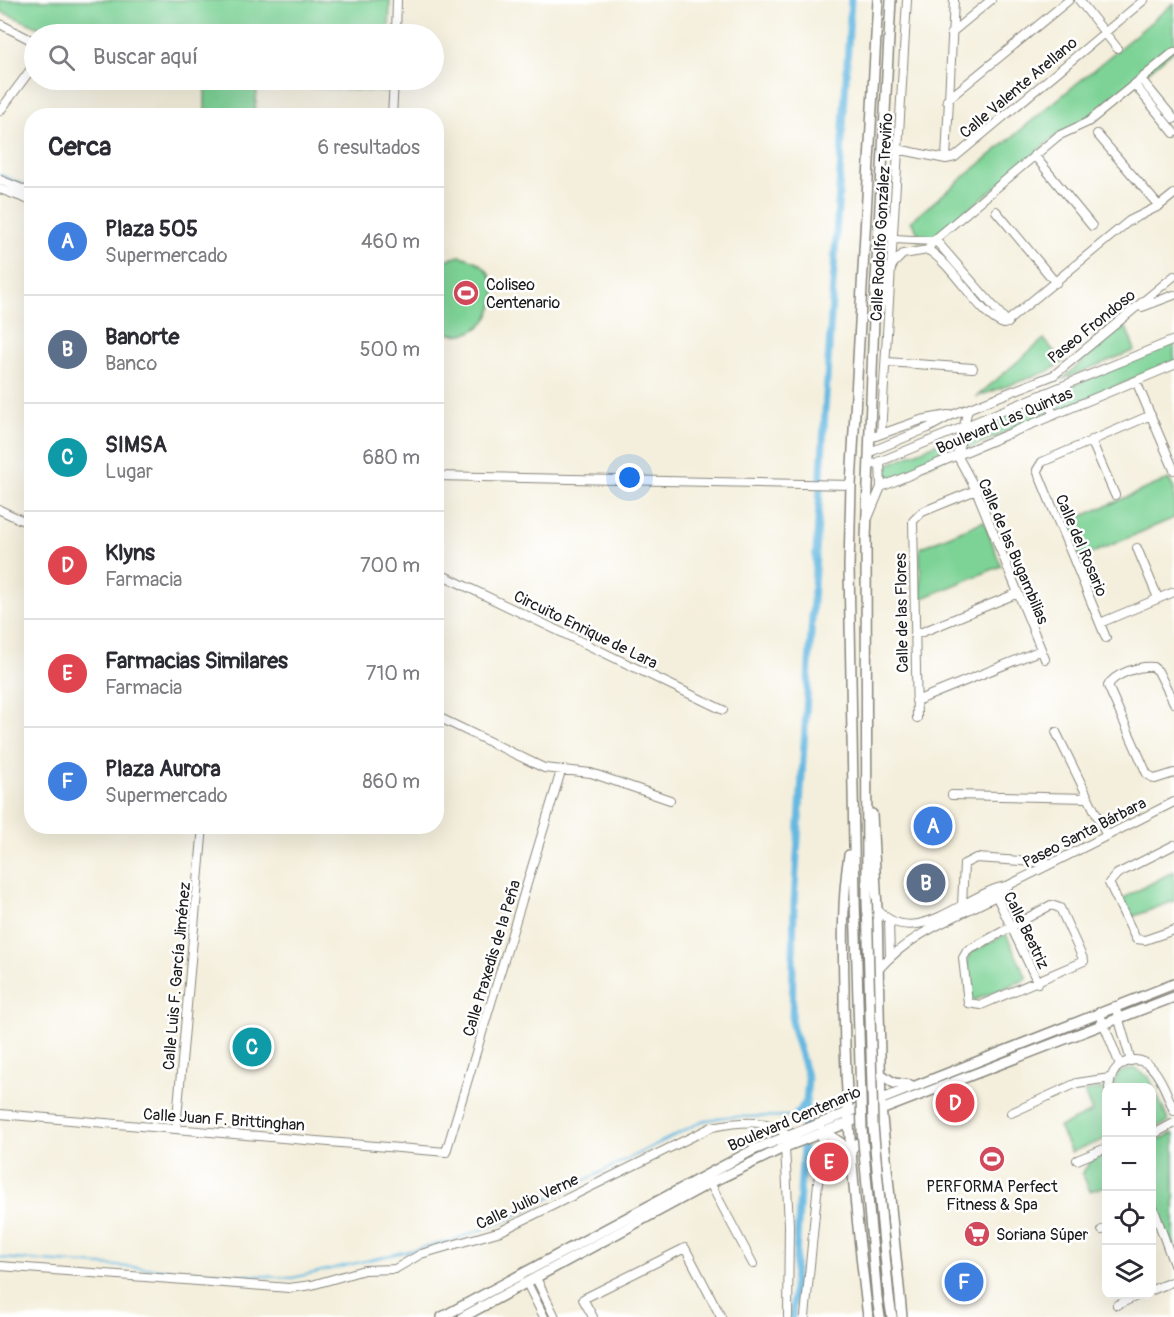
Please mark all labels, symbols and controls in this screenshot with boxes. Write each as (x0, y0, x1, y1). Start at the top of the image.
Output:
search box (24, 24, 444, 90)
street label: Calle Valente Arellano (956, 32, 1082, 143)
icon: search (45, 41, 78, 74)
text: Buscar aquí (93, 43, 198, 71)
street label: Calle Rodolfo González Treviño (867, 112, 897, 322)
text: Cerca (48, 131, 111, 163)
text: 6 resultados (318, 135, 420, 160)
text: Plaza 505 (105, 215, 198, 243)
text: A (61, 229, 74, 254)
text: 460 m (361, 229, 420, 254)
text: Supermercado (105, 243, 228, 268)
place label: Coliseo Centenario (486, 275, 560, 313)
sports icon: Coliseo Centenario (451, 278, 481, 308)
street label: Paseo Frondoso (1044, 285, 1140, 368)
text: Banorte (105, 323, 179, 351)
text: B (62, 337, 73, 362)
text: 500 m (360, 337, 420, 362)
text: Banco (105, 351, 157, 376)
street label: Boulevard Las Quintas (933, 383, 1076, 459)
text: SIMSA (105, 431, 167, 459)
text: C (61, 445, 74, 470)
text: 680 m (363, 445, 420, 470)
text: Lugar (105, 459, 153, 484)
your location (615, 463, 644, 492)
street label: Calle de las Bugambilias (973, 476, 1053, 627)
street label: Calle del Rosario (1051, 491, 1112, 600)
text: Klyns (105, 539, 155, 567)
text: D (61, 553, 74, 578)
text: 700 m (360, 553, 420, 578)
street label: Calle de las Flores (891, 553, 913, 673)
text: Farmacia (105, 567, 182, 592)
street label: Circuito Enrique de Lara (510, 586, 661, 673)
text: Farmacias Similares (105, 647, 288, 675)
text: E (62, 661, 73, 686)
text: 710 m (366, 661, 420, 686)
text: Farmacia (105, 675, 182, 700)
text: Plaza Aurora (105, 755, 221, 783)
text: F (61, 769, 74, 794)
text: 860 m (363, 769, 420, 794)
text: Supermercado (105, 783, 228, 808)
street label: Paseo Santa Bárbara (1019, 793, 1150, 873)
pin: A (914, 804, 952, 848)
pin: B (906, 860, 946, 906)
street label: Calle Praxedis de la Peña (459, 878, 525, 1039)
street label: Calle Luis F. García Jiménez (159, 881, 195, 1071)
street label: Calle Beatriz (999, 889, 1053, 972)
pin: C (232, 1024, 272, 1070)
pin: D (936, 1080, 974, 1126)
street label: Boulevard Centenario (725, 1082, 864, 1156)
map controls (1102, 1083, 1156, 1299)
button: + (1102, 1083, 1156, 1137)
street label: Calle Juan F. Brittinghan (142, 1104, 305, 1136)
button: − (1102, 1137, 1156, 1191)
pin: E (810, 1140, 848, 1184)
sports icon: PERFORMA Perfect Fitness & Spa (977, 1144, 1007, 1174)
street label: Calle Julio Verne (473, 1169, 582, 1234)
place label: PERFORMA Perfect Fitness & Spa (926, 1177, 1058, 1215)
button: locate (1102, 1191, 1156, 1245)
supermarket icon: Soriana Súper (962, 1219, 992, 1249)
place label: Soriana Súper (996, 1225, 1088, 1245)
button: layers (1102, 1245, 1156, 1299)
pin: F (944, 1260, 984, 1304)

